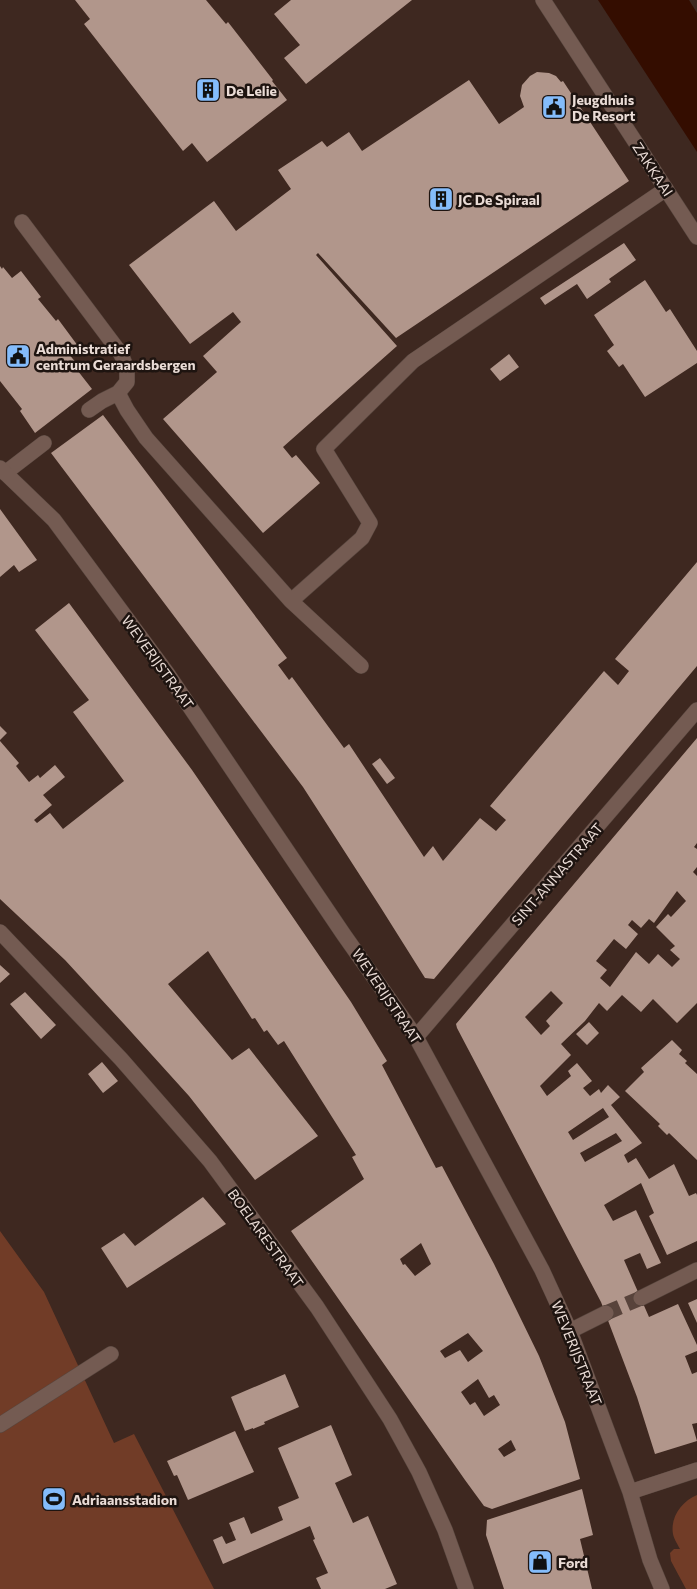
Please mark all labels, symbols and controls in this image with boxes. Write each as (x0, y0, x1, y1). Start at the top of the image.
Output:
building icon: De Lelie (195, 77, 221, 103)
place label: De Lelie (226, 82, 277, 99)
place label: Jeugdhuis De Resort (572, 91, 636, 124)
public building icon: Jeugdhuis De Resort (541, 94, 567, 120)
street label: ZAKKAAI (629, 139, 677, 199)
building icon: JC De Spiraal (428, 186, 454, 212)
place label: JC De Spiraal (458, 191, 540, 208)
place label: Administratief centrum Geraardsbergen (36, 340, 196, 373)
public building icon: Administratief centrum Geraardsbergen (5, 343, 31, 369)
street label: WEVERIJSTRAAT (118, 612, 198, 712)
street label: SINT-ANNASTRAAT (508, 819, 606, 929)
street label: WEVERIJSTRAAT (349, 945, 425, 1047)
street label: BOELARESTRAAT (225, 1185, 307, 1291)
street label: WEVERIJSTRAAT (548, 1298, 606, 1408)
sports icon: Adriaansstadion (41, 1486, 67, 1512)
place label: Adriaansstadion (72, 1491, 177, 1508)
shop icon: Ford (527, 1549, 553, 1575)
place label: Ford (558, 1554, 588, 1571)

